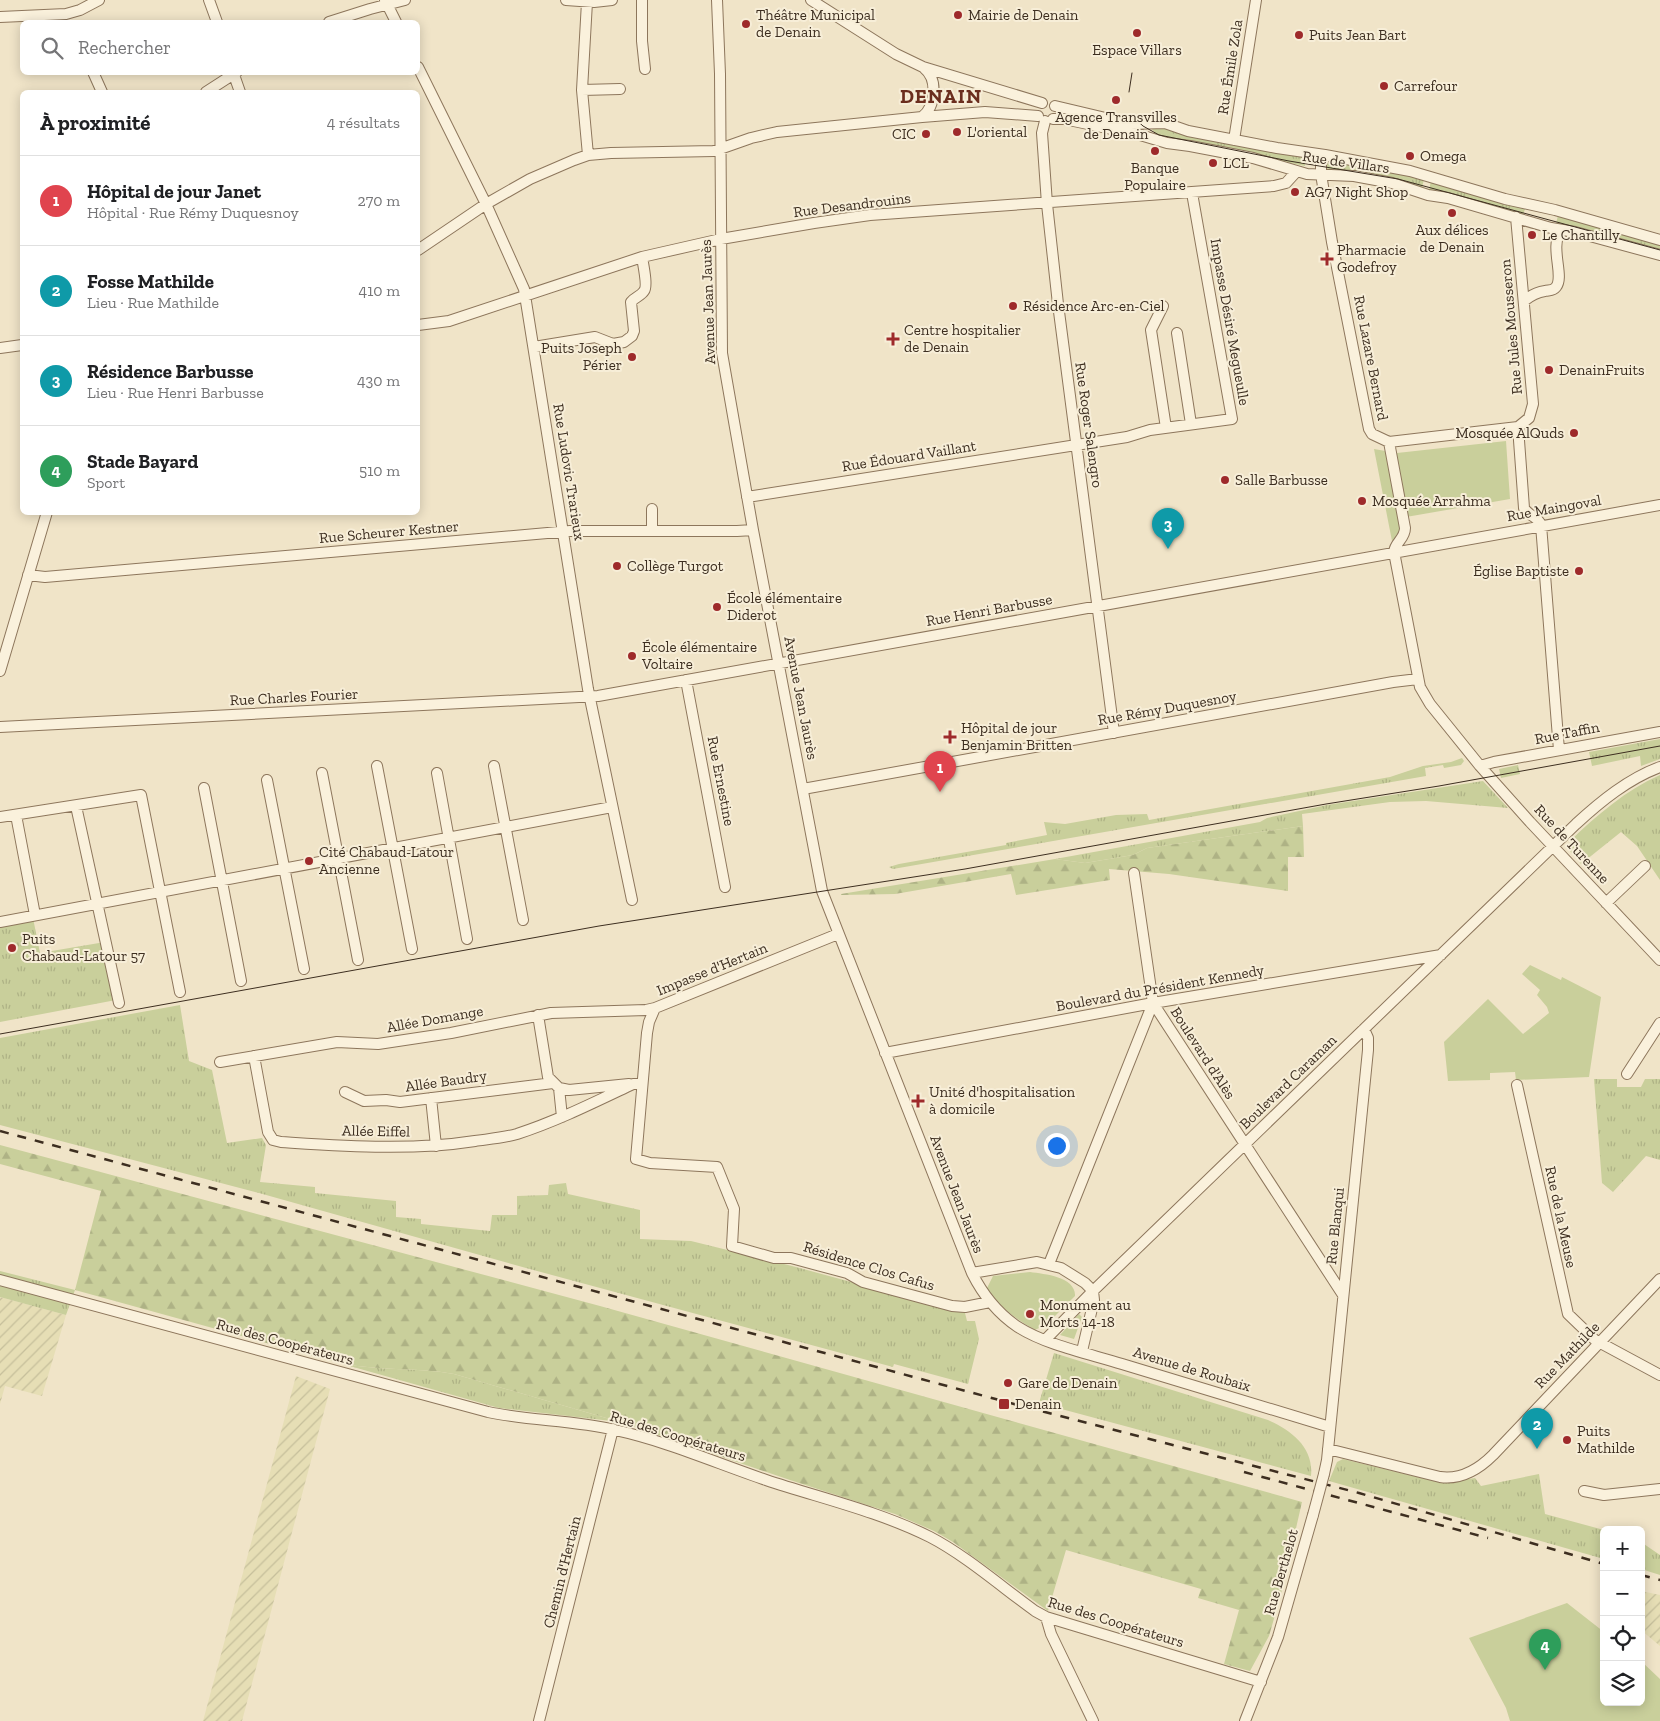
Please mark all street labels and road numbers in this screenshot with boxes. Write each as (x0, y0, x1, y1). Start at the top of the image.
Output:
street label: Rue Émile Zola (1214, 18, 1246, 116)
street label: Rue de Villars (1301, 147, 1391, 177)
street label: Rue Desandrouins (792, 189, 912, 221)
street label: Impasse Désiré Megueulle (1206, 237, 1254, 407)
street label: Avenue Jean Jaurès (697, 239, 719, 365)
street label: Rue Jules Mousseron (1496, 258, 1526, 395)
street label: Rue Lazare Bernard (1350, 294, 1392, 423)
street label: Rue Roger Salengro (1071, 361, 1107, 489)
street label: Rue Ludovic Trarieux (549, 402, 589, 542)
street label: Rue Édouard Vaillant (841, 436, 978, 475)
street label: Rue Maingoval (1505, 491, 1603, 525)
street label: Rue Scheurer Kestner (318, 517, 460, 547)
street label: Rue Henri Barbusse (924, 590, 1054, 630)
street label: Avenue Jean Jaurès (780, 635, 822, 761)
street label: Rue Charles Fourier (229, 685, 359, 709)
street label: Rue Rémy Duquesnoy (1096, 687, 1238, 729)
street label: Rue Taffin (1533, 718, 1601, 748)
street label: Rue Ernestine (703, 735, 739, 827)
street label: Rue de Turenne (1531, 801, 1613, 887)
street label: Impasse d'Hertain (654, 938, 770, 999)
street label: Boulevard du Président Kennedy (1055, 961, 1266, 1015)
street label: Allée Domange (385, 1002, 485, 1036)
street label: Boulevard d'Alès (1167, 1004, 1239, 1102)
street label: Boulevard Caraman (1236, 1031, 1341, 1133)
street label: Allée Baudry (404, 1066, 488, 1096)
street label: Allée Eiffel (342, 1121, 410, 1141)
street label: Avenue Jean Jaurès (926, 1132, 988, 1256)
street label: Rue de la Meuse (1541, 1165, 1581, 1269)
street label: Rue Blanqui (1322, 1186, 1348, 1266)
street label: Résidence Clos Cafus (801, 1237, 937, 1295)
street label: Rue des Coopérateurs (214, 1315, 356, 1369)
street label: Rue Mathilde (1531, 1318, 1603, 1392)
street label: Avenue de Roubaix (1131, 1343, 1253, 1396)
street label: Rue des Coopérateurs (608, 1407, 748, 1465)
street label: Chemin d'Hertain (539, 1514, 585, 1630)
street label: Rue Berthelot (1260, 1526, 1302, 1617)
street label: Rue des Coopérateurs (1046, 1593, 1186, 1651)

